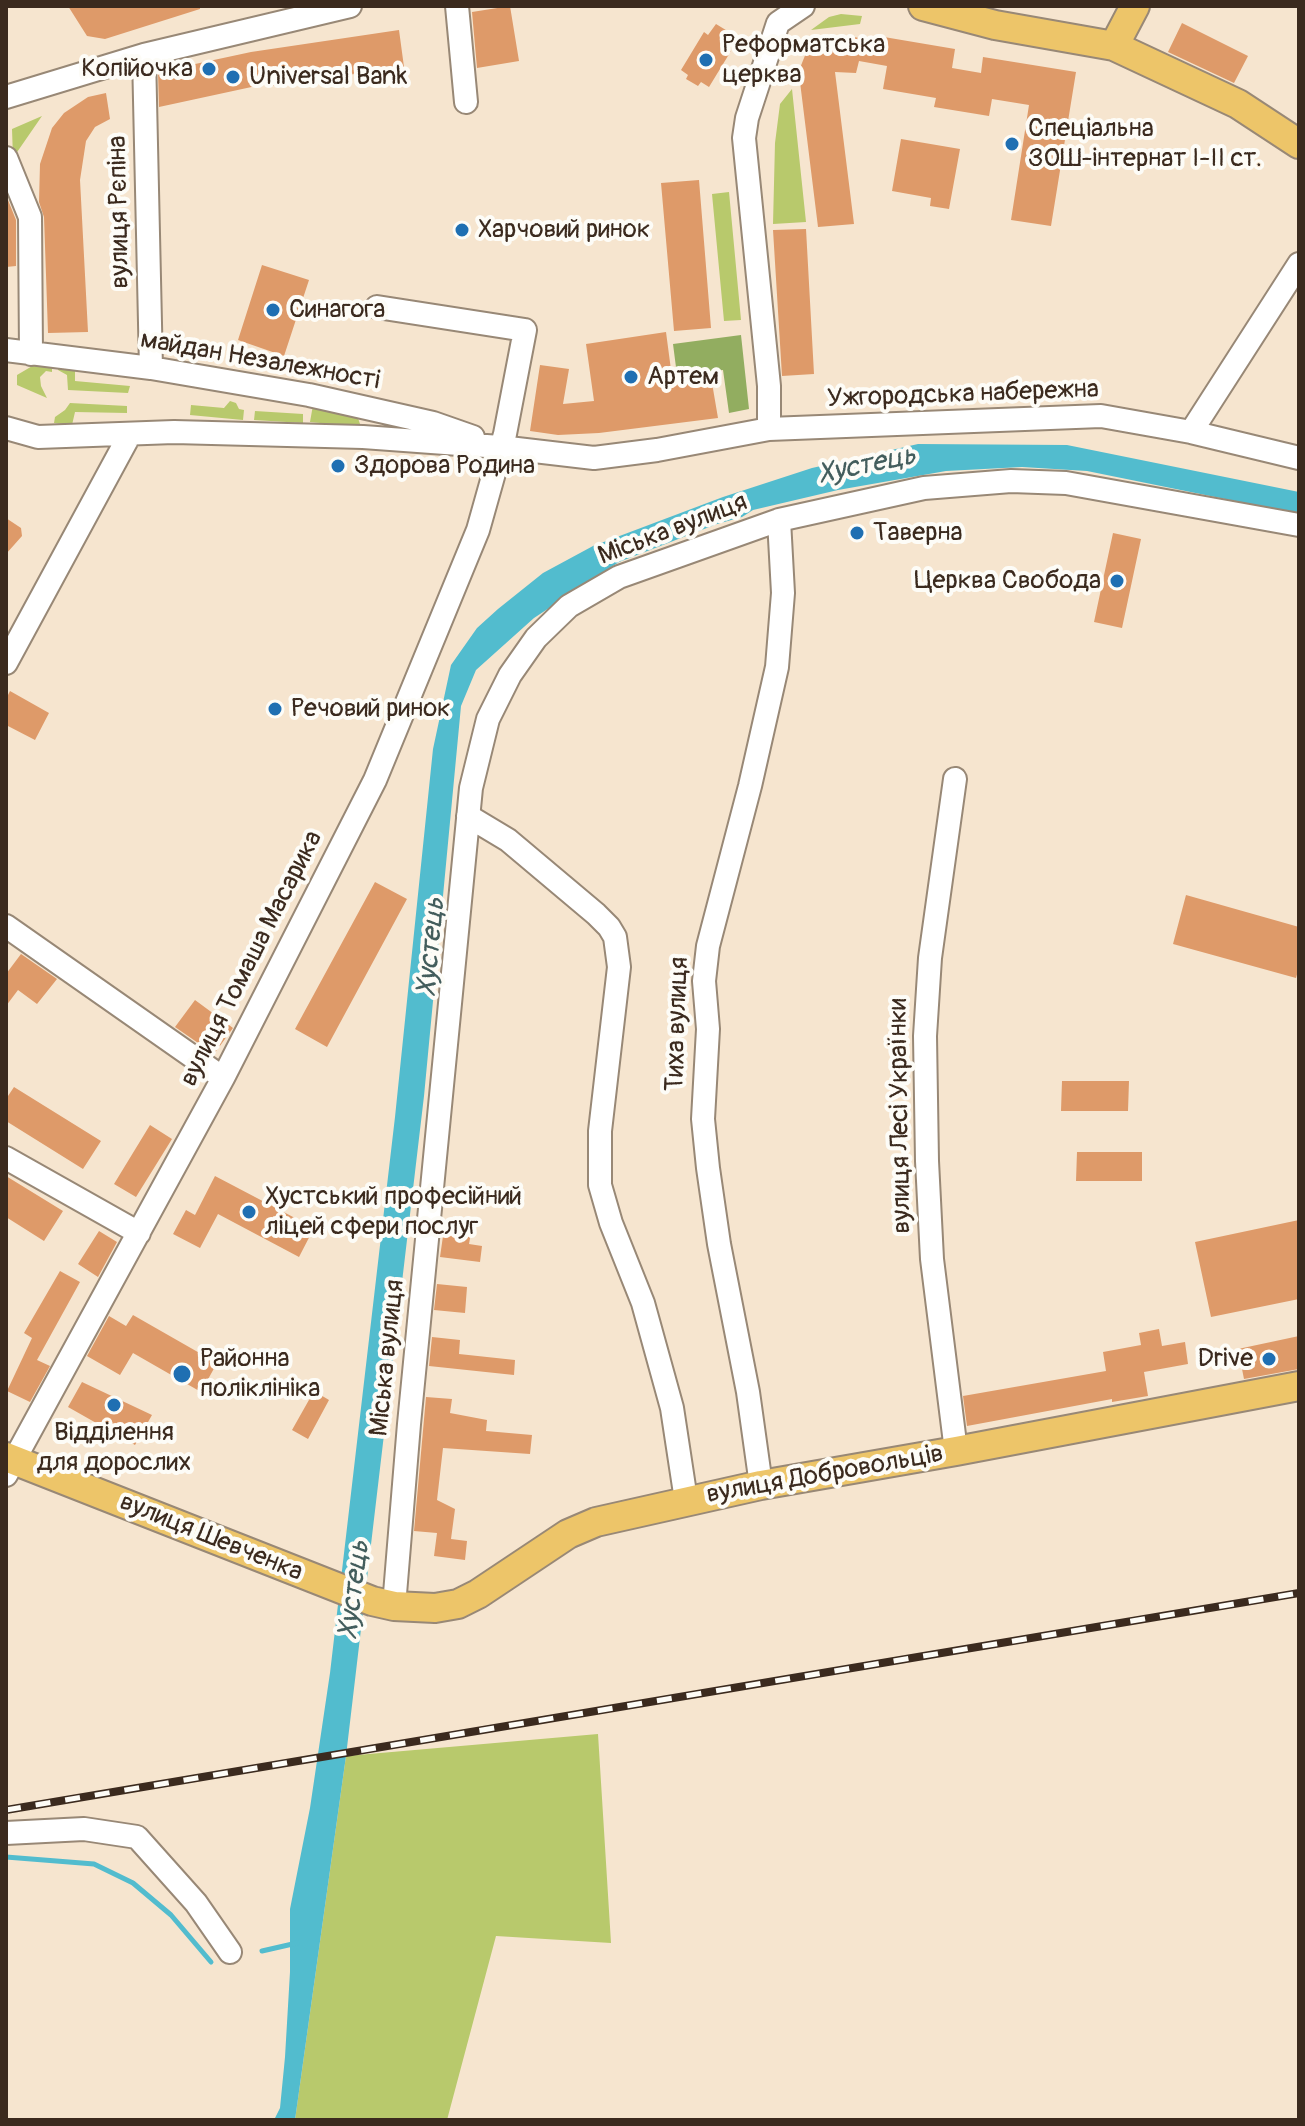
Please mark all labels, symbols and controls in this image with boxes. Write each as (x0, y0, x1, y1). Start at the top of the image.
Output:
place label: Реформатська церква (722, 29, 885, 90)
marker: Реформатська церква (697, 51, 715, 69)
place label: Копійочка (81, 53, 193, 85)
marker: Копійочка (200, 60, 218, 78)
place label: Universal Bank (249, 61, 407, 93)
marker: Universal Bank (224, 68, 242, 86)
place label: Спеціальна ЗОШ-інтернат І-ІІ ст. (1028, 113, 1262, 174)
street label: вулиця Рєпіна (103, 135, 137, 289)
marker: Спеціальна ЗОШ-інтернат І-ІІ ст. (1003, 135, 1021, 153)
place label: Харчовий ринок (478, 214, 650, 246)
marker: Харчовий ринок (453, 221, 471, 239)
place label: Синагога (289, 294, 385, 326)
marker: Синагога (264, 301, 282, 319)
street label: майдан Незалежності (138, 325, 382, 397)
place label: Артем (647, 361, 719, 393)
marker: Артем (622, 368, 640, 386)
street label: Ужгородська набережна (827, 375, 1099, 415)
water label: Хустець (815, 439, 919, 493)
place label: Здорова Родина (354, 450, 535, 482)
marker: Здорова Родина (329, 457, 347, 475)
street label: Міська вулиця (594, 487, 752, 573)
place label: Таверна (873, 517, 962, 549)
marker: Таверна (848, 524, 866, 542)
place label: Церква Свобода (914, 565, 1101, 597)
marker: Церква Свобода (1108, 572, 1126, 590)
place label: Речовий ринок (291, 693, 451, 725)
marker: Речовий ринок (266, 700, 284, 718)
street label: вулиця Томаша Масарика (174, 826, 330, 1092)
water label: Хустець (411, 896, 453, 998)
street label: Тиха вулиця (660, 956, 696, 1092)
street label: вулиця Лесі Українки (883, 998, 919, 1234)
place label: Хустський професійний ліцей сфери послуг (265, 1181, 522, 1242)
marker: Хустський професійний ліцей сфери послуг (240, 1203, 258, 1221)
street label: Міська вулиця (364, 1278, 412, 1438)
place label: Районна поліклініка (200, 1343, 320, 1404)
place label: Drive (1197, 1343, 1253, 1375)
marker: Drive (1260, 1350, 1278, 1368)
marker: Районна поліклініка (171, 1363, 193, 1385)
marker: Відділення для дорослих (105, 1396, 123, 1414)
place label: Відділення для дорослих (37, 1417, 191, 1478)
street label: вулиця Добровольців (704, 1439, 946, 1511)
street label: вулиця Шевченка (115, 1487, 307, 1589)
water label: Хустець (332, 1539, 378, 1641)

